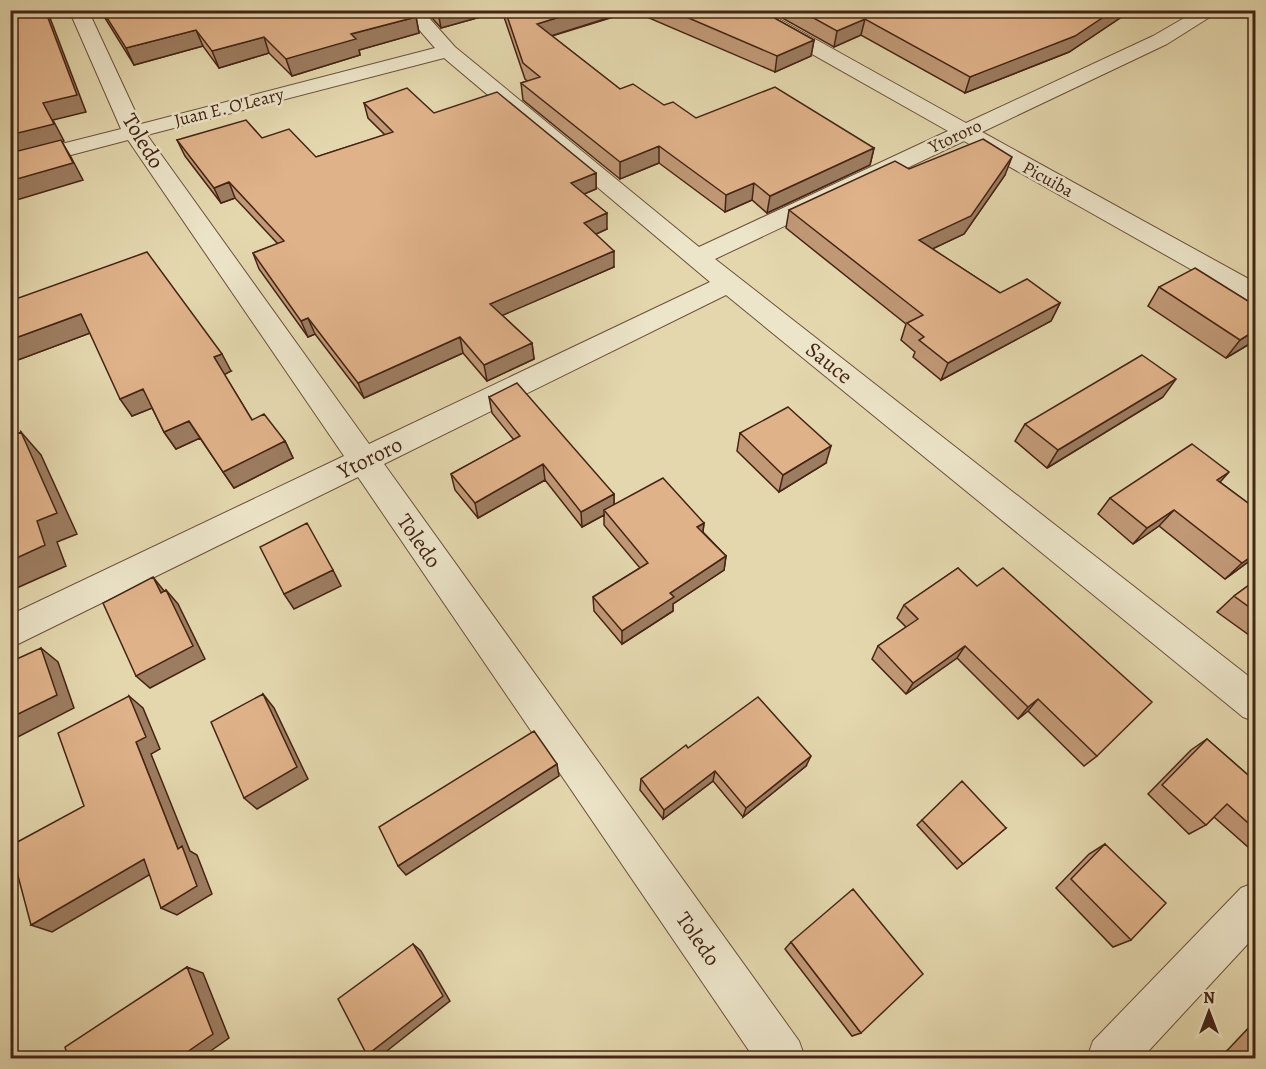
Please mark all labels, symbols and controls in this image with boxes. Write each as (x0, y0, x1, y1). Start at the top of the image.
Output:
street label: Juan E. O'Leary (172, 82, 287, 132)
street label: Toledo (115, 108, 171, 174)
street label: Ytororo (924, 113, 985, 159)
street label: Picuiba (1018, 155, 1078, 203)
street label: Sauce (799, 335, 859, 391)
street label: Ytororo (332, 430, 407, 487)
street label: Toledo (390, 508, 448, 574)
street label: Toledo (669, 906, 727, 972)
north arrow (1179, 982, 1239, 1042)
text: N (1203, 987, 1215, 1009)

